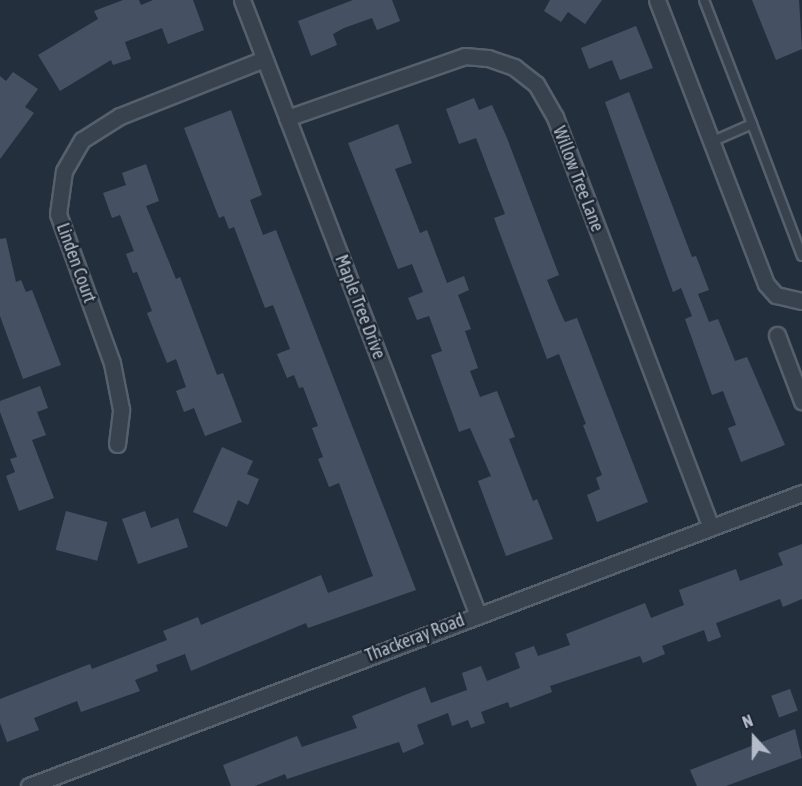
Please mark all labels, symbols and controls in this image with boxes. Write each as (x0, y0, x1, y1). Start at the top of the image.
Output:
street label: Willow Tree Lane (548, 123, 608, 235)
street label: Linden Court (52, 220, 100, 306)
street label: Maple Tree Drive (330, 252, 390, 362)
street label: Thackeray Road (362, 609, 468, 667)
north arrow (724, 708, 784, 768)
text: N (740, 711, 755, 731)

